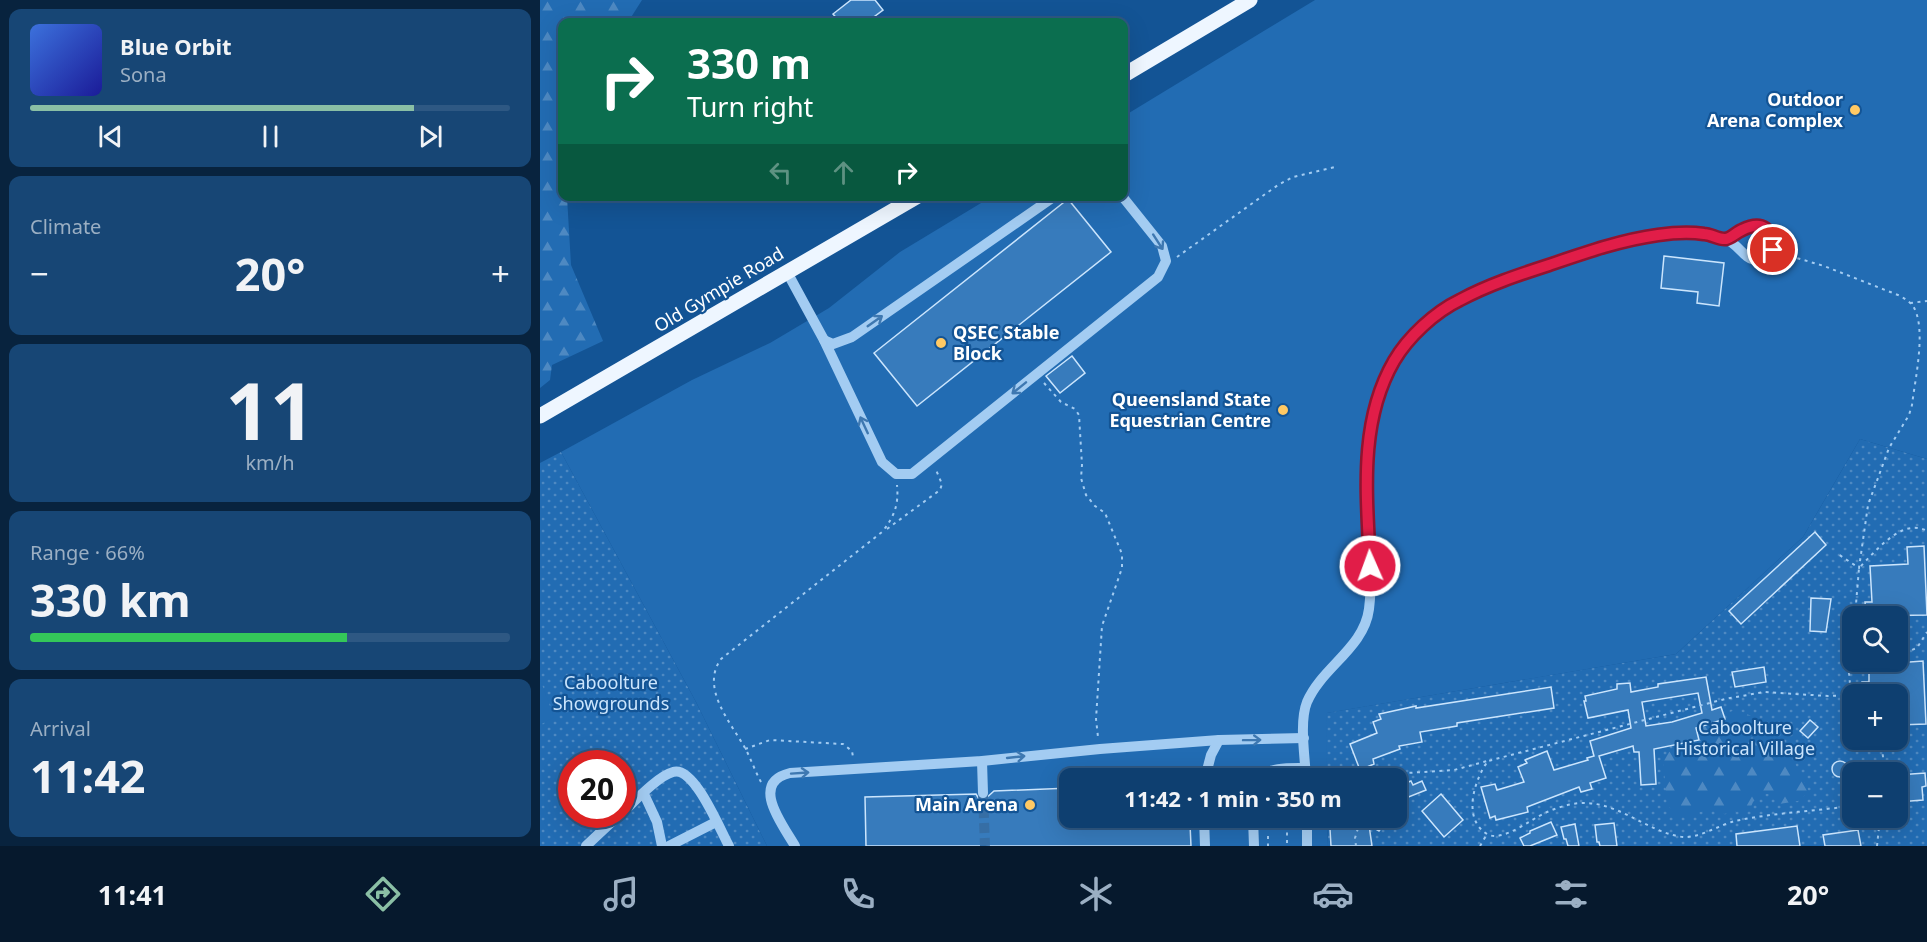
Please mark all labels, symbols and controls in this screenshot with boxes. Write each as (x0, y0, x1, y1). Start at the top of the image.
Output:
text: Blue Orbit (120, 31, 232, 61)
text: 330 m (687, 34, 811, 91)
icon: right (588, 42, 666, 120)
text: Sona (120, 61, 167, 88)
place label: Outdoor Arena Complex (1707, 87, 1844, 132)
text: Turn right (687, 88, 813, 125)
marker: Outdoor Arena Complex (1848, 103, 1862, 117)
icon: previous (94, 120, 127, 153)
icon: pause (254, 120, 287, 153)
icon: next (414, 120, 447, 153)
icon: left (764, 156, 797, 189)
icon: ahead (827, 156, 860, 189)
icon: right (890, 156, 923, 189)
text: Climate (30, 213, 101, 240)
pin (1747, 224, 1798, 275)
icon: arrive (1756, 233, 1789, 266)
one-way arrow (1151, 234, 1164, 251)
street label: Old Gympie Road (649, 241, 788, 337)
text: 20° (235, 243, 305, 304)
text: − (30, 251, 49, 296)
text: + (491, 251, 510, 296)
one-way arrow (866, 315, 883, 327)
place label: QSEC Stable Block (953, 320, 1059, 365)
marker: QSEC Stable Block (934, 336, 948, 350)
text: 11 (225, 357, 315, 463)
one-way arrow (1011, 381, 1027, 394)
place label: Queensland State Equestrian Centre (1109, 387, 1271, 432)
marker: Queensland State Equestrian Centre (1276, 403, 1290, 417)
one-way arrow (858, 417, 870, 435)
text: km/h (245, 449, 295, 476)
position arrow (1338, 534, 1402, 598)
text: Range · 66% (30, 539, 145, 566)
text: 330 km (30, 569, 191, 630)
map controls (1842, 606, 1908, 828)
button: search (1842, 606, 1908, 672)
park label: Caboolture Showgrounds (553, 670, 669, 715)
button: + (1842, 684, 1908, 750)
text: Arrival (30, 715, 91, 742)
park label: Caboolture Historical Village (1675, 715, 1815, 760)
one-way arrow (1241, 734, 1261, 745)
text: 11:42 (30, 745, 146, 806)
speed limit sign: 20 (558, 750, 636, 828)
one-way arrow (1005, 751, 1025, 762)
button: − (1842, 762, 1908, 828)
one-way arrow (790, 767, 810, 778)
text: 11:42 · 1 min · 350 m (1124, 783, 1342, 813)
place label: Main Arena (915, 792, 1018, 816)
marker: Main Arena (1023, 798, 1037, 812)
icon: directions (362, 873, 404, 915)
icon: music (600, 873, 642, 915)
icon: phone (837, 873, 879, 915)
icon: climate (1075, 873, 1117, 915)
icon: car (1312, 873, 1354, 915)
icon: filters (1550, 873, 1592, 915)
text: 11:41 (98, 876, 167, 913)
text: 20° (1787, 876, 1829, 913)

